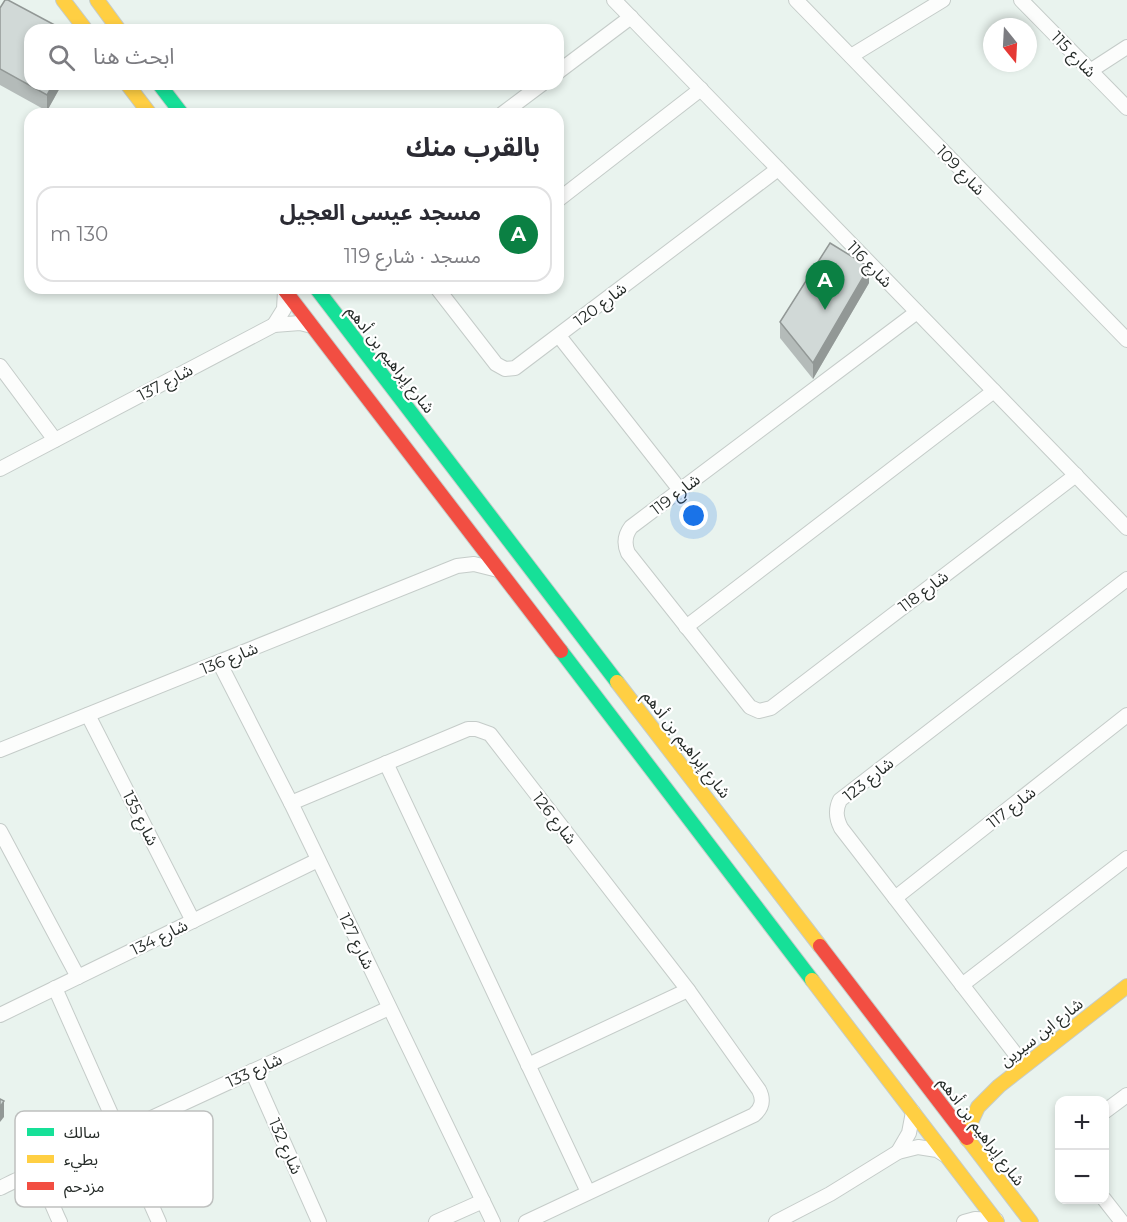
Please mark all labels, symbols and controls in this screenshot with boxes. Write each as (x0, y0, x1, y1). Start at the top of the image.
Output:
north arrow (983, 18, 1037, 72)
search box (24, 24, 564, 90)
street label: شارع 115 (1045, 28, 1100, 83)
icon: search (45, 41, 78, 74)
text: ابحث هنا (93, 43, 175, 70)
text: بالقرب منك (406, 131, 540, 163)
street label: شارع 109 (930, 142, 989, 201)
text: مسجد عيسى العجيل (280, 199, 481, 226)
text: 130 m (50, 222, 108, 246)
text: A (511, 222, 526, 246)
street label: شارع 116 (841, 237, 896, 293)
text: مسجد · شارع 119 (344, 244, 481, 268)
pin: A (806, 260, 844, 310)
street label: شارع 120 (570, 279, 632, 333)
street label: شارع إبراهيم بن أدهم (340, 302, 439, 419)
street label: شارع 137 (135, 360, 197, 407)
street label: شارع 119 (647, 470, 705, 521)
your location (679, 501, 708, 530)
street label: شارع 118 (895, 567, 954, 619)
street label: شارع 136 (198, 638, 262, 681)
street label: شارع إبراهيم بن أدهم (636, 687, 735, 804)
street label: شارع 123 (839, 753, 899, 808)
street label: شارع 117 (983, 783, 1041, 835)
street label: شارع 135 (116, 788, 162, 850)
street label: شارع 126 (526, 789, 581, 850)
street label: شارع 127 (332, 910, 378, 974)
street label: شارع 134 (128, 916, 192, 962)
street label: شارع ابن سيرين (996, 994, 1088, 1073)
street label: شارع 133 (223, 1049, 286, 1094)
street label: شارع إبراهيم بن أدهم (932, 1073, 1029, 1191)
map controls (1055, 1096, 1109, 1204)
button: + (1055, 1096, 1109, 1150)
legend (15, 1111, 213, 1207)
street label: شارع 132 (262, 1115, 306, 1178)
text: سالك (64, 1123, 100, 1142)
text: بطيء (64, 1150, 98, 1172)
button: − (1055, 1150, 1109, 1204)
text: مزدحم (64, 1177, 104, 1199)

